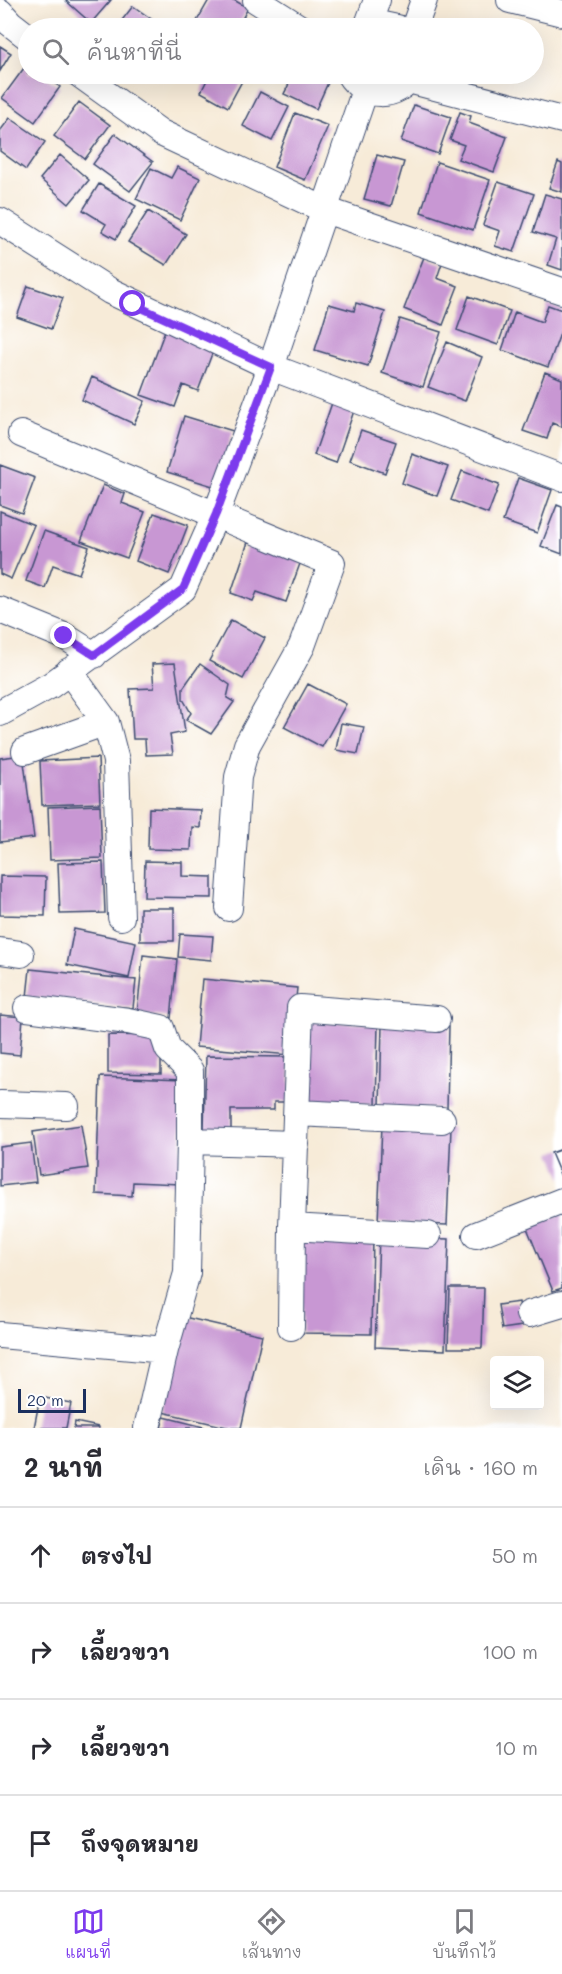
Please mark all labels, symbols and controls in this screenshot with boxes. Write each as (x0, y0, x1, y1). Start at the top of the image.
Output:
search box (18, 18, 544, 84)
icon: search (39, 35, 72, 68)
text: ค้นหาที่นี่ (87, 37, 182, 66)
route start (119, 290, 145, 316)
route end (50, 622, 76, 648)
map controls (490, 1356, 544, 1410)
button: layers (490, 1356, 544, 1410)
scale bar (18, 1386, 86, 1414)
text: 20 m (27, 1389, 64, 1410)
text: 2 นาที (24, 1450, 103, 1484)
text: เดิน · 160 m (424, 1454, 538, 1480)
icon: ahead (24, 1539, 57, 1572)
text: ตรงไป (81, 1541, 152, 1570)
text: 50 m (492, 1542, 538, 1568)
icon: right (24, 1635, 57, 1668)
text: เลี้ยวขวา (81, 1637, 170, 1666)
text: 100 m (482, 1638, 538, 1664)
icon: right (24, 1731, 57, 1764)
text: เลี้ยวขวา (81, 1733, 170, 1762)
text: 10 m (494, 1734, 538, 1760)
icon: arrive (24, 1827, 57, 1860)
text: ถึงจุดหมาย (81, 1829, 199, 1858)
tab: แผนที่ (65, 1905, 111, 1962)
tab: เส้นทาง (242, 1905, 301, 1962)
tab: บันทึกไว้ (432, 1905, 497, 1962)

